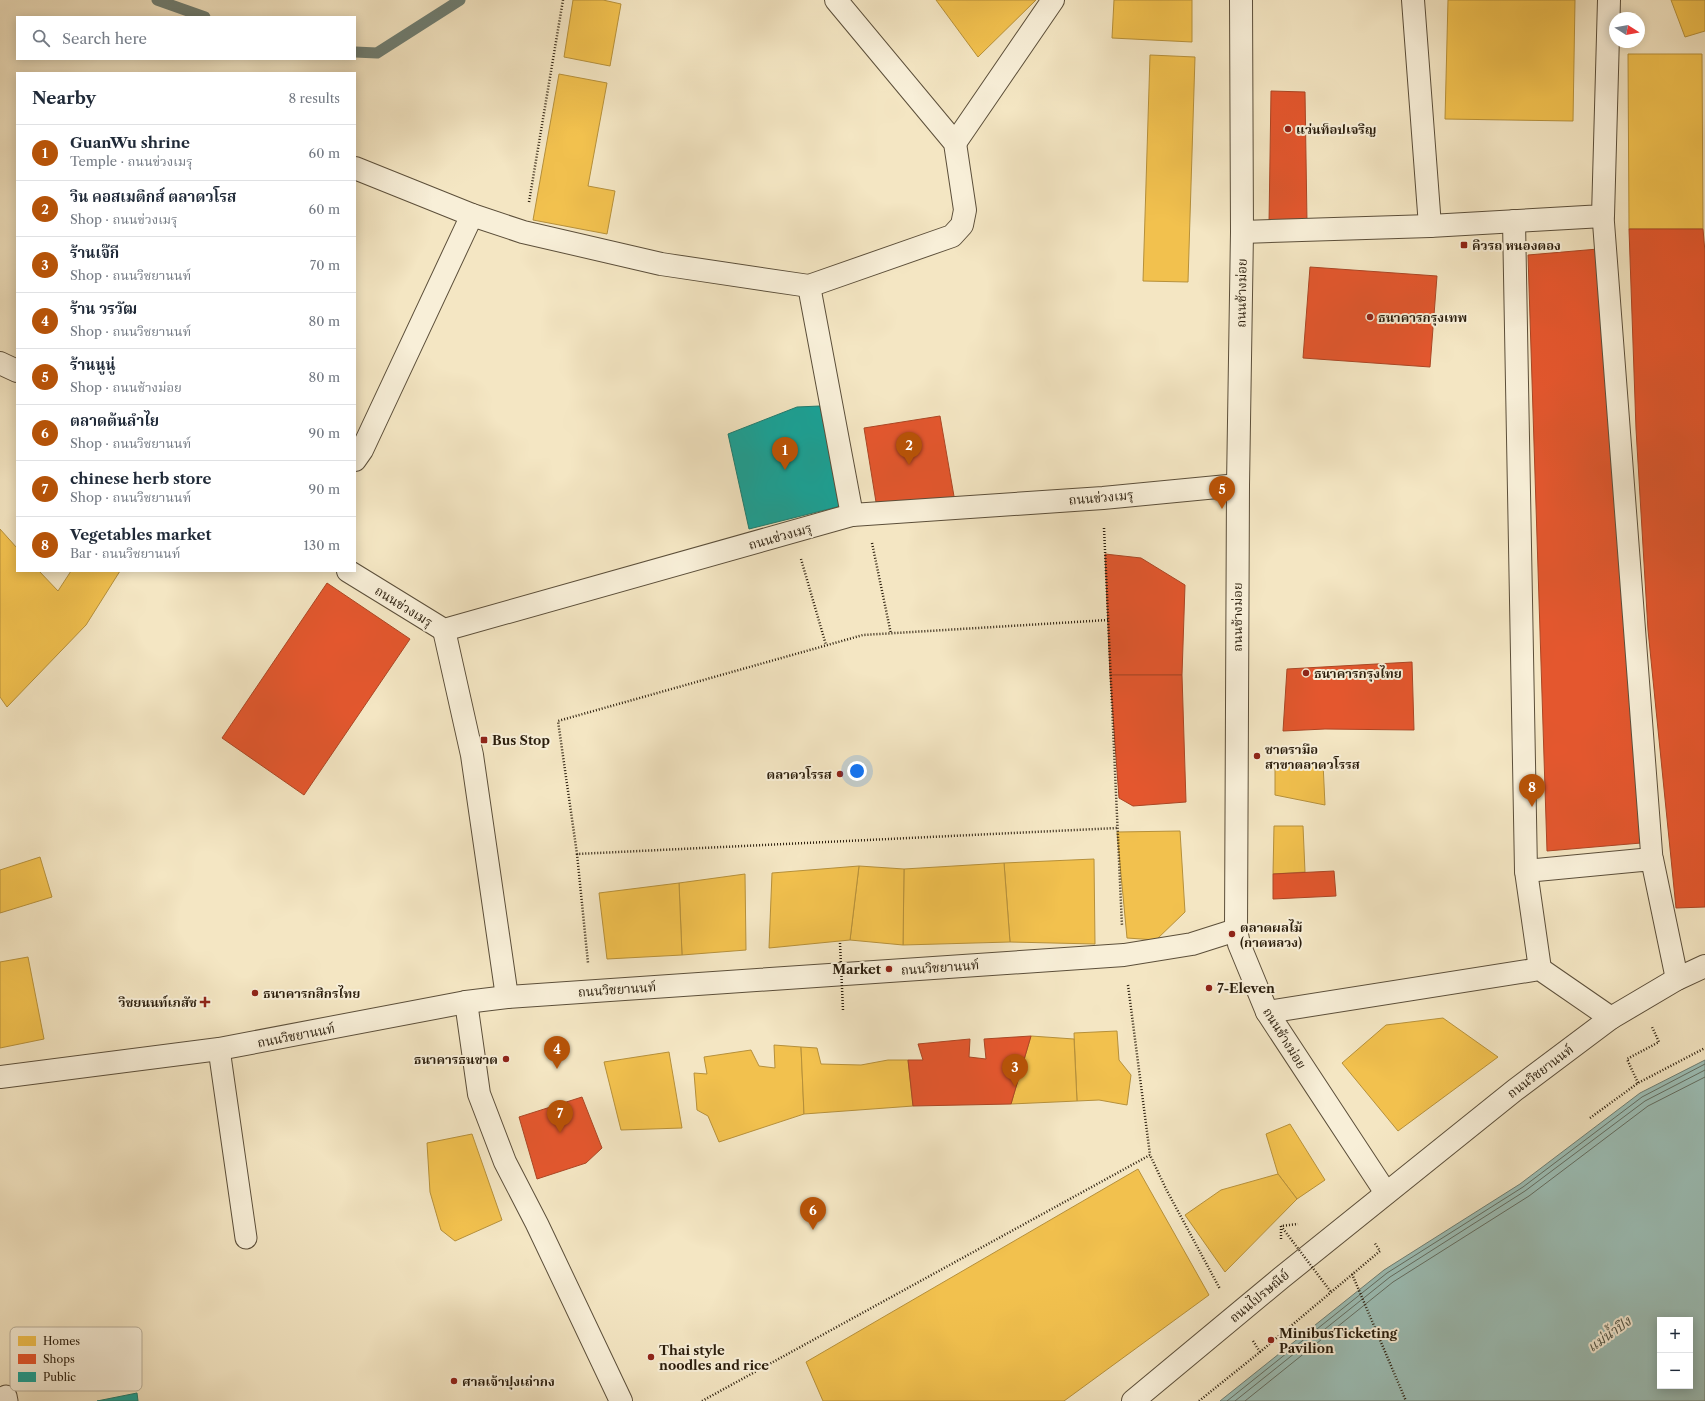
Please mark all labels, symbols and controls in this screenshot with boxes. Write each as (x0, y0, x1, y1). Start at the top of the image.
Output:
north arrow (1609, 12, 1645, 48)
search box (16, 16, 356, 60)
icon: search (30, 27, 52, 49)
text: Search here (62, 29, 147, 48)
text: Nearby (32, 88, 96, 108)
text: 8 results (288, 90, 340, 106)
place label: แว่นท็อปเจริญ (1296, 121, 1377, 137)
marker: แว่นท็อปเจริญ (1283, 124, 1293, 134)
text: GuanWu shrine (70, 133, 190, 152)
text: 1 (42, 145, 48, 161)
text: 60 m (309, 145, 340, 161)
text: Temple · ถนนข่วงเมรุ (70, 153, 193, 169)
text: วิน คอสเมติกส์ ตลาดวโรส (70, 187, 236, 206)
text: 2 (41, 201, 49, 217)
text: 60 m (309, 201, 340, 217)
text: Shop · ถนนข่วงเมรุ (70, 211, 178, 227)
place label: คิวรถ หนองตอง (1472, 237, 1561, 253)
marker: คิวรถ หนองตอง (1459, 240, 1469, 250)
text: ร้านเจ๊กี (70, 243, 119, 262)
text: 3 (41, 257, 49, 273)
text: 70 m (310, 257, 340, 273)
street label: ถนนช้างม่อย (1232, 258, 1250, 328)
text: Shop · ถนนวิชยานนท์ (70, 267, 191, 283)
text: ร้าน วรวัฒ (70, 299, 137, 318)
place label: ธนาคารกรุงเทพ (1378, 309, 1467, 326)
marker: ธนาคารกรุงเทพ (1365, 312, 1375, 322)
text: 4 (41, 313, 49, 329)
text: 80 m (308, 313, 340, 329)
text: Shop · ถนนวิชยานนท์ (70, 323, 191, 339)
text: ร้านนูนู่ (70, 355, 116, 374)
text: 5 (41, 369, 49, 385)
text: 80 m (308, 369, 340, 385)
text: Shop · ถนนช้างม่อย (70, 379, 182, 395)
text: ตลาดต้นลำไย (70, 411, 159, 430)
text: 6 (41, 425, 49, 441)
text: 90 m (309, 425, 340, 441)
pin: 2 (896, 432, 922, 465)
text: Shop · ถนนวิชยานนท์ (70, 435, 191, 451)
pin: 1 (772, 437, 798, 470)
text: chinese herb store (70, 469, 211, 488)
pin: 5 (1209, 476, 1235, 509)
text: 7 (42, 481, 48, 497)
text: 90 m (309, 481, 340, 497)
street label: ถนนข่วงเมรุ (1068, 486, 1134, 509)
text: Shop · ถนนวิชยานนท์ (70, 489, 191, 505)
street label: ถนนข่วงเมรุ (747, 519, 814, 554)
text: Vegetables market (70, 525, 212, 544)
text: 8 (41, 537, 49, 553)
text: 130 m (304, 537, 340, 553)
text: Bar · ถนนวิชยานนท์ (70, 545, 180, 561)
street label: ถนนข่วงเมรุ (372, 582, 436, 631)
street label: ถนนช้างม่อย (1229, 582, 1245, 652)
place label: ธนาคารกรุงไทย (1314, 665, 1402, 682)
marker: ธนาคารกรุงไทย (1301, 668, 1311, 678)
place label: Bus Stop (492, 732, 550, 748)
marker: Bus Stop (479, 735, 489, 745)
place label: ชาตรามือ สาขาตลาดวโรรส (1265, 741, 1360, 772)
marker: ชาตรามือ สาขาตลาดวโรรส (1252, 751, 1262, 761)
your location (847, 761, 867, 781)
place label: ตลาดวโรรส (767, 766, 832, 782)
marker: ตลาดวโรรส (835, 769, 845, 779)
pin: 8 (1519, 774, 1545, 807)
place label: ตลาดผลไม้ (กาดหลวง) (1240, 919, 1303, 950)
marker: ตลาดผลไม้ (กาดหลวง) (1227, 929, 1237, 939)
street label: ถนนวิชยานนท์ (900, 956, 980, 978)
place label: Market (832, 961, 882, 977)
marker: Market (884, 964, 894, 974)
street label: ถนนวิชยานนท์ (577, 978, 657, 1000)
place label: 7-Eleven (1217, 980, 1275, 996)
marker: 7-Eleven (1204, 983, 1214, 993)
place label: ธนาคารกสิกรไทย (263, 985, 360, 1001)
marker: ธนาคารกสิกรไทย (250, 988, 260, 998)
place label: วิชยนนท์เภสัช (118, 994, 197, 1010)
marker: วิชยนนท์เภสัช (200, 997, 210, 1007)
street label: ถนนช้างม่อย (1260, 1004, 1310, 1072)
street label: ถนนวิชยานนท์ (256, 1020, 336, 1050)
pin: 4 (544, 1036, 570, 1069)
street label: ถนนวิชยานนท์ (1504, 1041, 1576, 1101)
place label: ธนาคารธนชาต (414, 1051, 498, 1067)
marker: ธนาคารธนชาต (501, 1054, 511, 1064)
pin: 3 (1002, 1054, 1028, 1087)
pin: 7 (547, 1100, 573, 1133)
pin: 6 (800, 1197, 826, 1230)
street label: ถนนไปรษณีย์ (1226, 1266, 1292, 1326)
water label: แม่น้ำปิง (1583, 1311, 1635, 1356)
map controls (1657, 1317, 1693, 1389)
button: + (1657, 1317, 1693, 1353)
place label: MinibusTicketing Pavilion (1279, 1325, 1398, 1356)
legend (10, 1327, 142, 1391)
text: Homes (43, 1334, 80, 1348)
marker: MinibusTicketing Pavilion (1266, 1335, 1276, 1345)
place label: Thai style noodles and rice (659, 1342, 769, 1373)
text: Shops (43, 1352, 75, 1366)
marker: Thai style noodles and rice (646, 1352, 656, 1362)
button: − (1657, 1353, 1693, 1389)
text: Public (43, 1370, 76, 1384)
place label: ศาลเจ้าปุงเถ่ากง (462, 1373, 555, 1390)
marker: ศาลเจ้าปุงเถ่ากง (449, 1376, 459, 1386)

